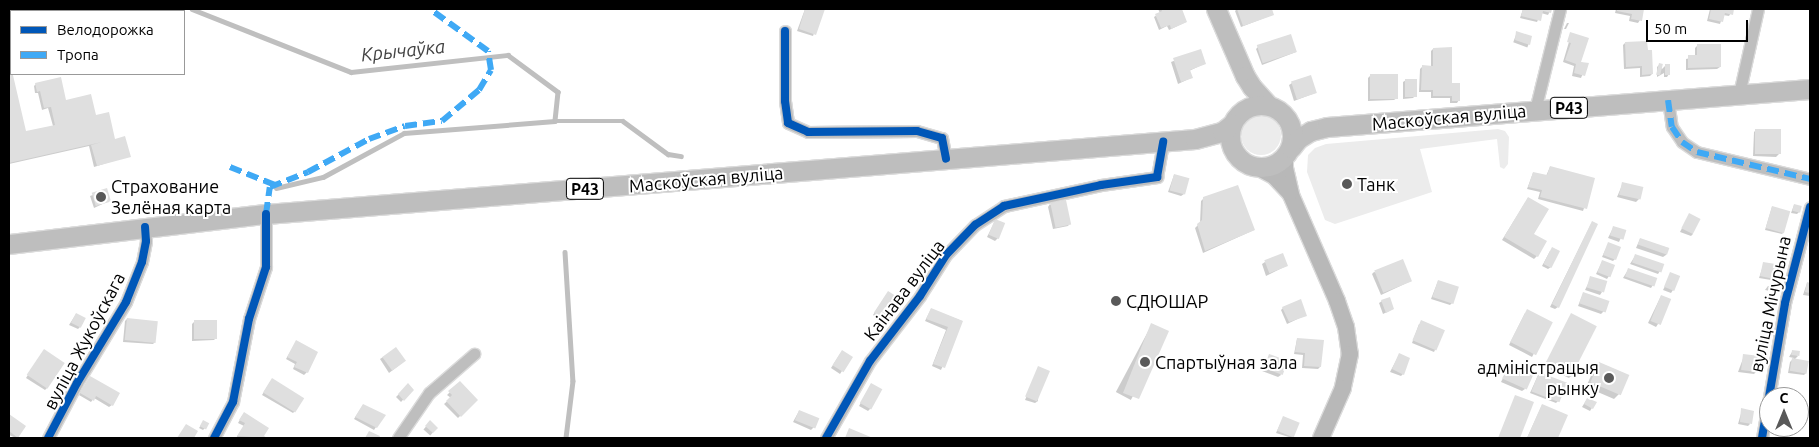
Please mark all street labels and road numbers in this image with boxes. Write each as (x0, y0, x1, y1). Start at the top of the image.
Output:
road number: Р43 (1549, 95, 1589, 122)
street label: Маскоўская вуліца (1371, 99, 1527, 135)
street label: Маскоўская вуліца (628, 161, 784, 197)
road number: Р43 (565, 175, 605, 202)
street label: вуліца Мічурына (1745, 234, 1795, 374)
street label: Каінава вуліца (859, 235, 949, 345)
street label: вуліца Жукоўскага (39, 269, 129, 413)

